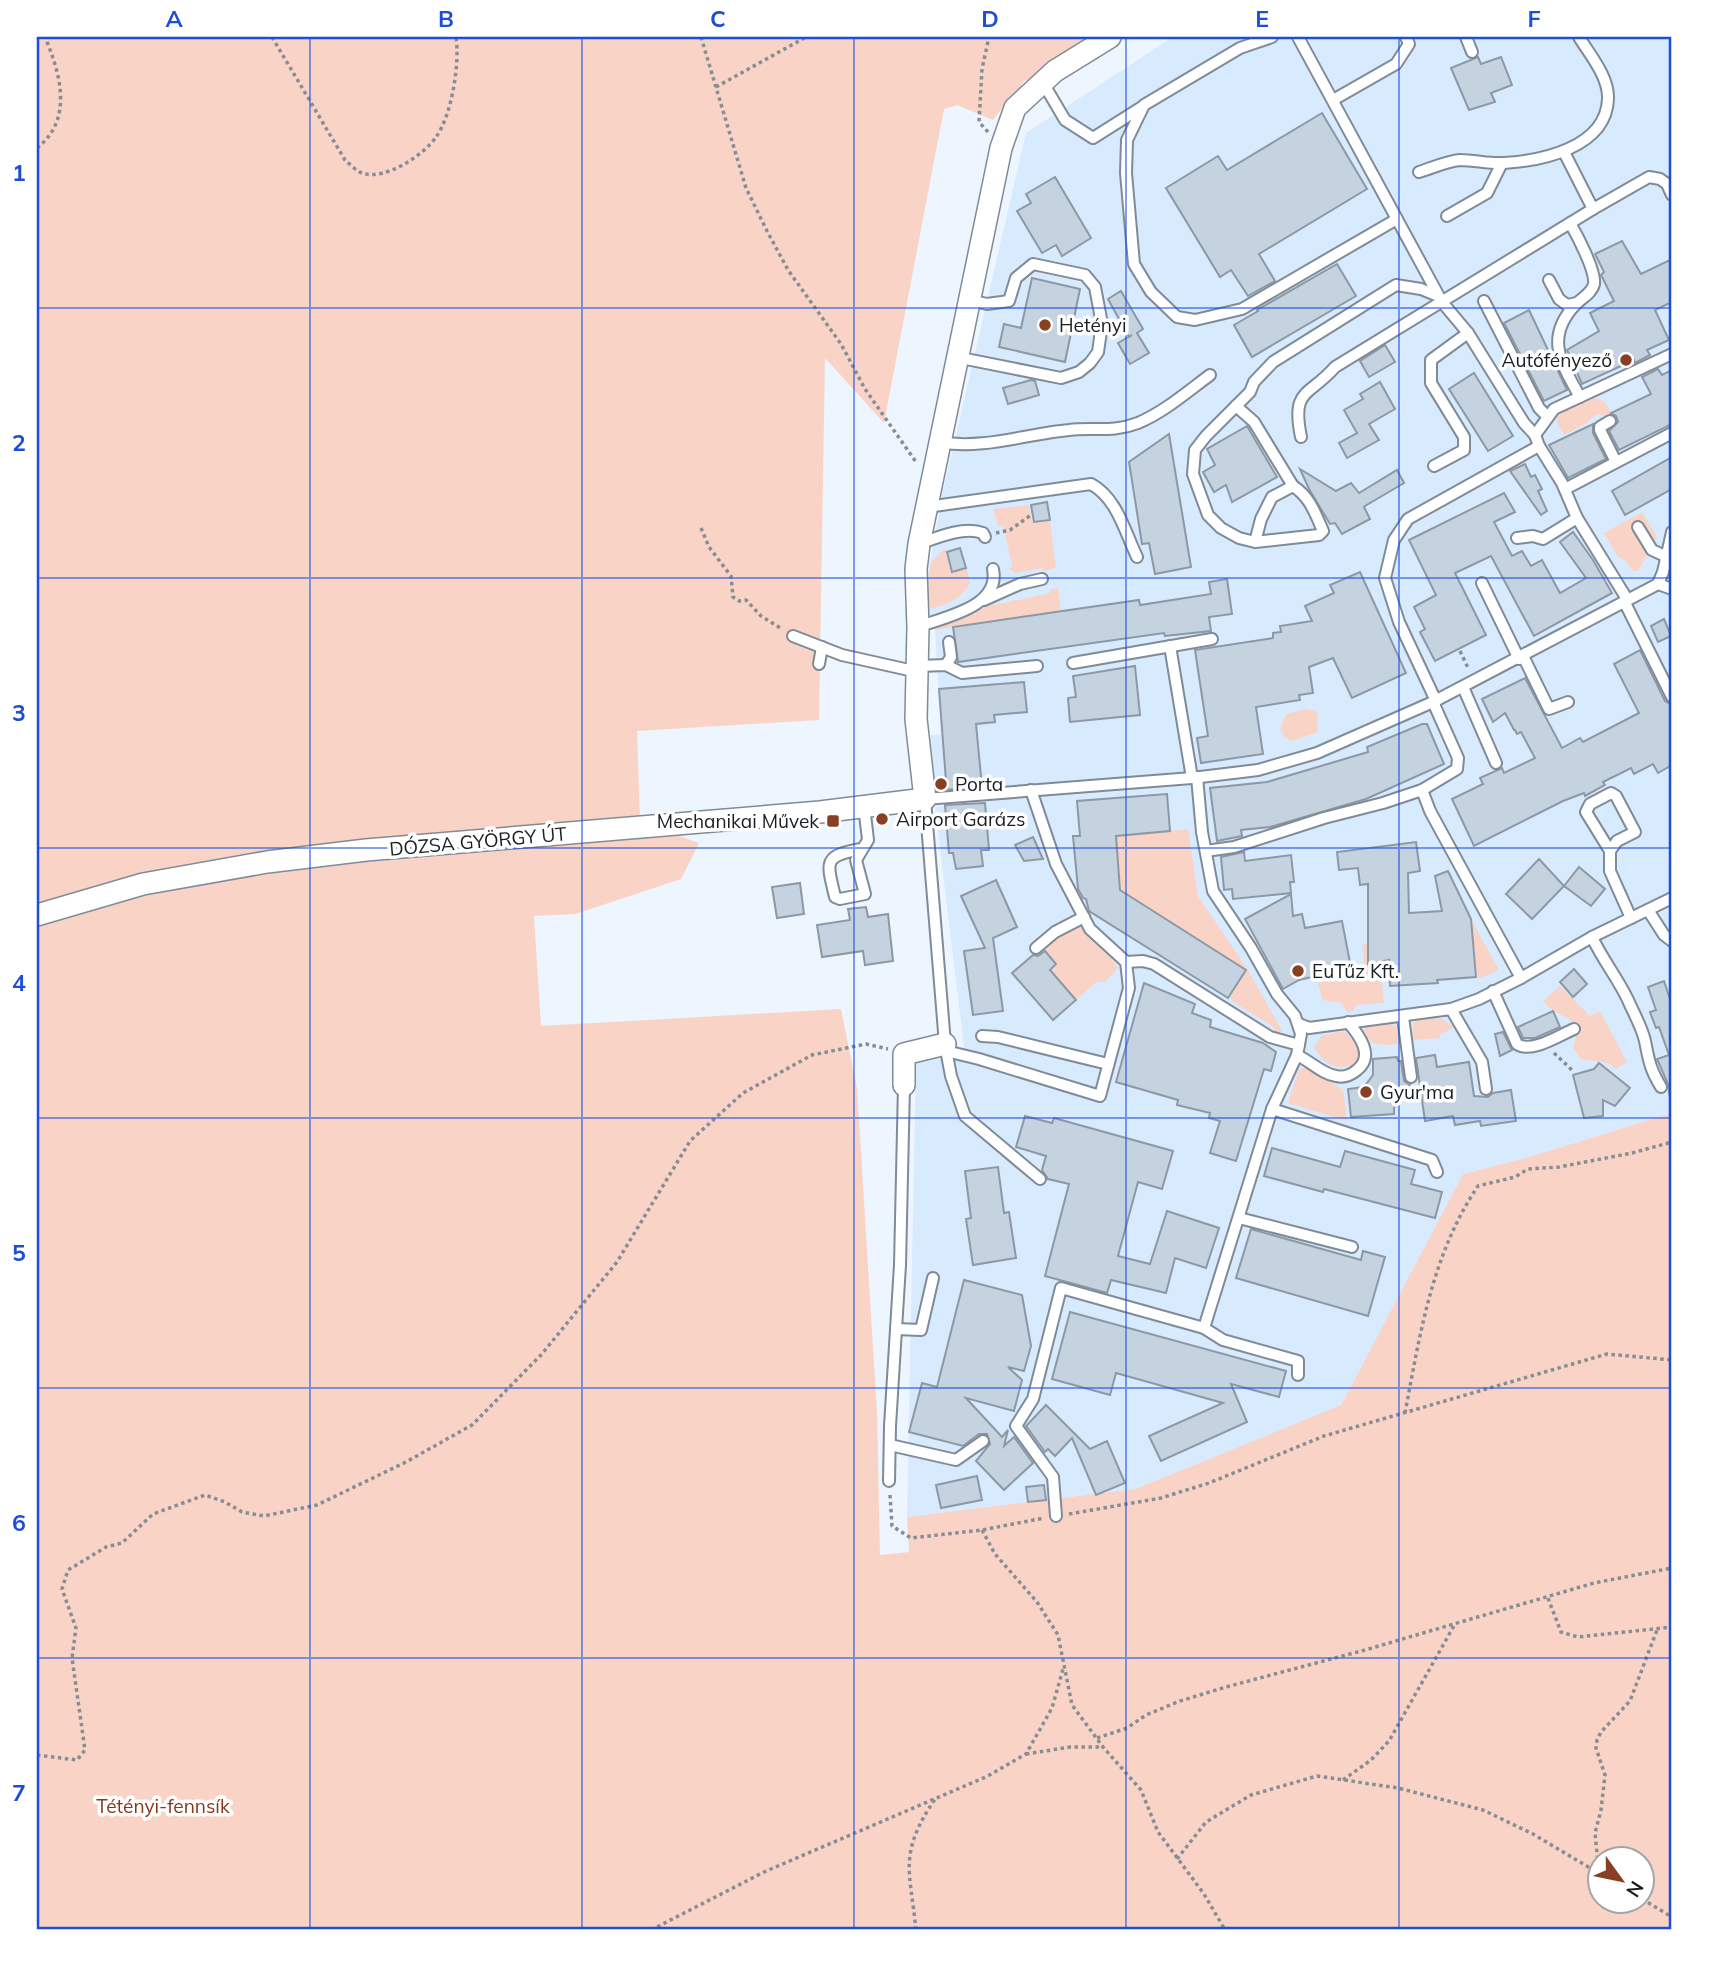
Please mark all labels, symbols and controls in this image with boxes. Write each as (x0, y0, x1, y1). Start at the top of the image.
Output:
text: A (165, 4, 183, 33)
text: B (438, 4, 454, 33)
text: C (710, 4, 726, 33)
text: D (981, 4, 999, 33)
text: E (1255, 4, 1269, 33)
text: F (1527, 4, 1541, 33)
text: 1 (12, 158, 26, 187)
place label: Hetényi (1059, 313, 1126, 337)
marker: Hetényi (1037, 317, 1053, 333)
place label: Autófényező (1501, 348, 1612, 372)
marker: Autófényező (1618, 352, 1634, 368)
text: 2 (12, 428, 26, 457)
text: 3 (12, 698, 26, 727)
place label: Porta (955, 772, 1003, 796)
marker: Porta (933, 776, 949, 792)
place label: Airport Garázs (896, 807, 1025, 831)
place label: Mechanikai Művek (657, 809, 819, 833)
marker: Airport Garázs (874, 811, 890, 827)
marker: Mechanikai Művek (825, 813, 841, 829)
street label: DÓZSA GYÖRGY ÚT (388, 821, 568, 861)
place label: EuTűz Kft. (1312, 959, 1399, 983)
marker: EuTűz Kft. (1290, 963, 1306, 979)
text: 4 (12, 968, 26, 997)
place label: Gyur'ma (1380, 1080, 1454, 1104)
marker: Gyur'ma (1358, 1084, 1374, 1100)
text: 5 (12, 1238, 26, 1267)
text: 6 (12, 1508, 26, 1537)
text: 7 (12, 1778, 26, 1807)
park label: Tétényi-fennsík (96, 1794, 230, 1818)
north arrow (1586, 1844, 1656, 1914)
text: N (1621, 1877, 1649, 1902)

